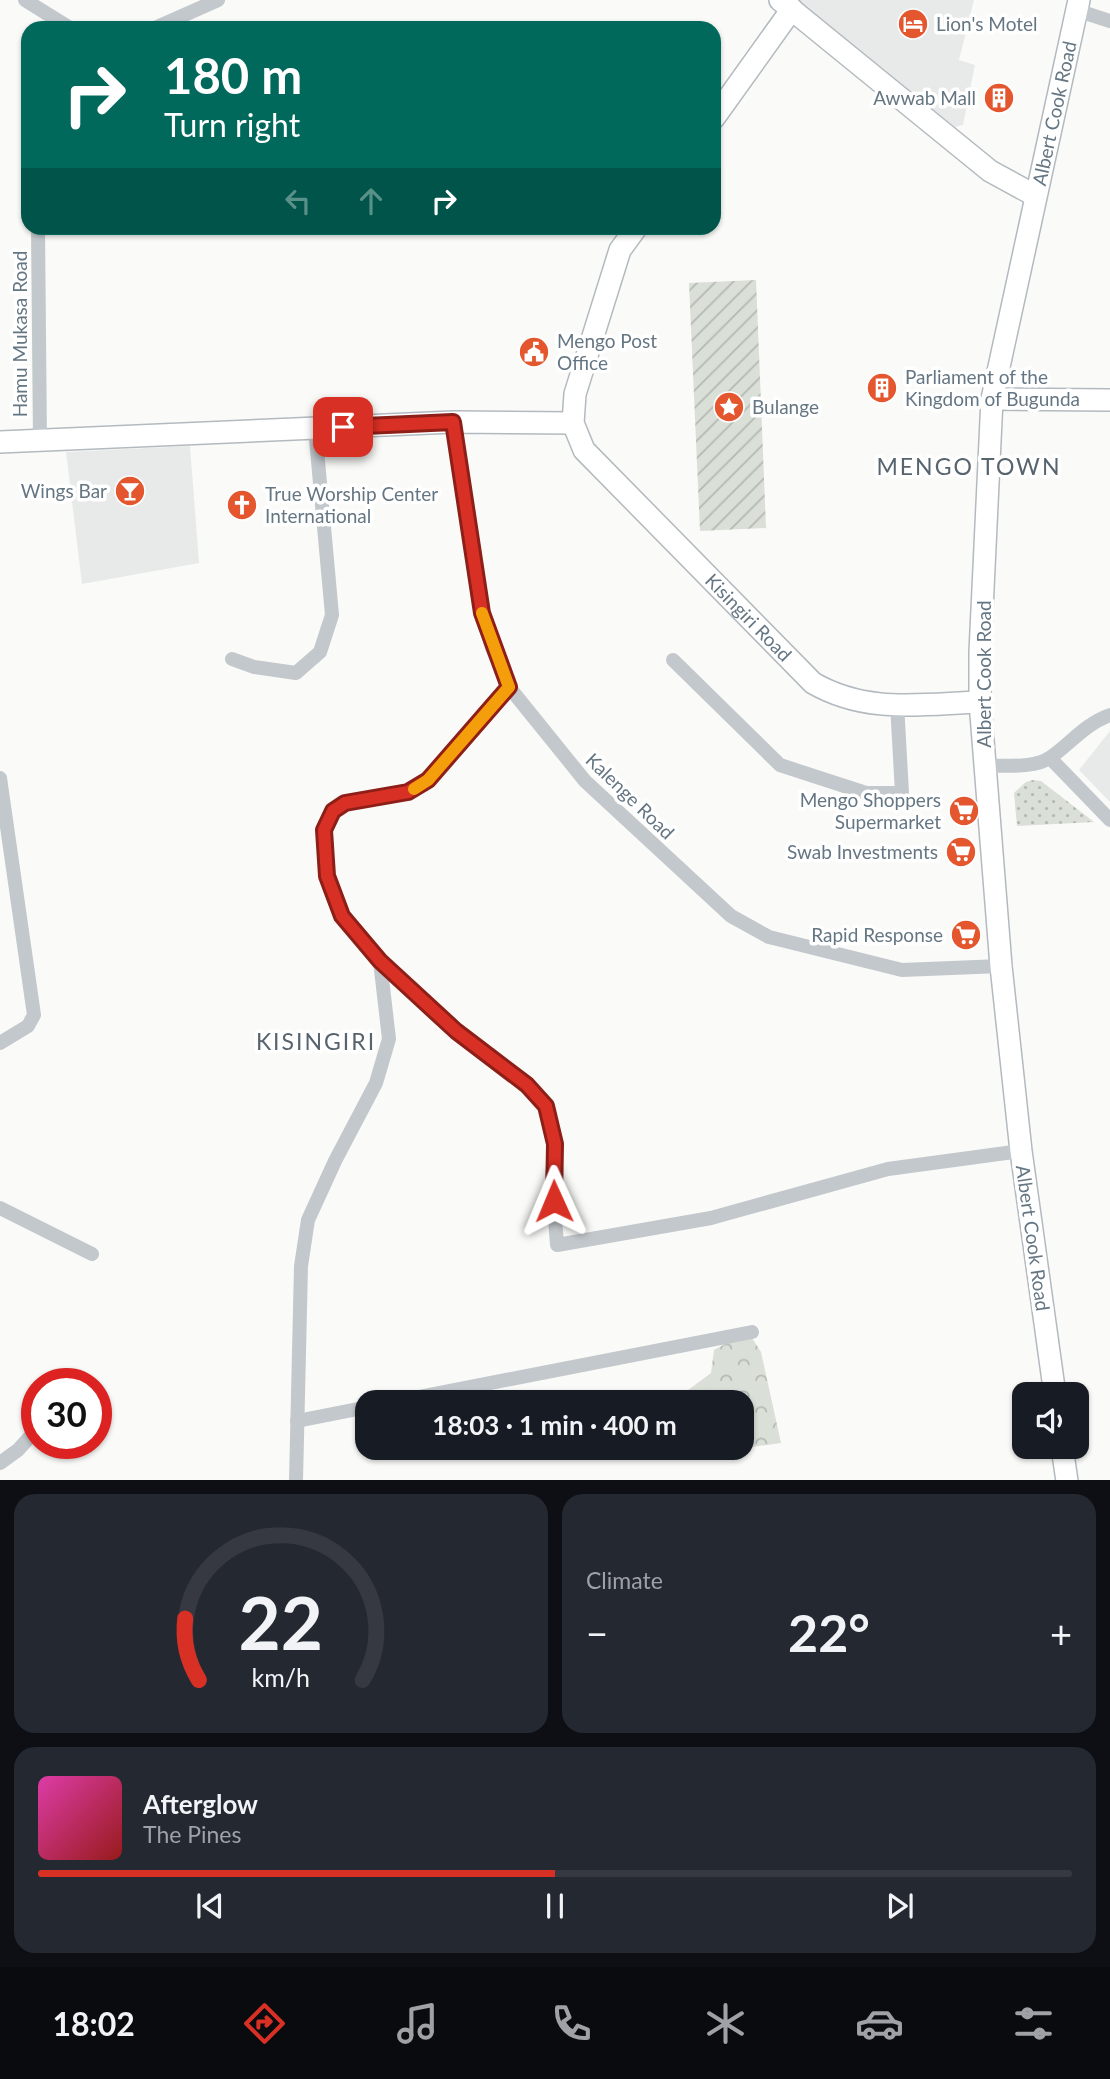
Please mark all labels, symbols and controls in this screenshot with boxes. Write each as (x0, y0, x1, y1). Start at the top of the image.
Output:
hotel icon: Lion's Motel (896, 7, 930, 41)
place label: Lion's Motel (936, 12, 1038, 35)
street label: Albert Cook Road (1027, 39, 1081, 188)
text: 180 m (164, 46, 302, 104)
icon: right (49, 49, 140, 140)
building icon: Awwab Mall (982, 81, 1016, 115)
place label: Awwab Mall (873, 86, 976, 109)
text: Turn right (164, 105, 300, 144)
icon: left (279, 182, 317, 220)
icon: ahead (352, 182, 390, 220)
icon: right (425, 182, 463, 220)
street label: Hamu Mukasa Road (8, 251, 31, 417)
place label: Mengo Post Office (557, 329, 657, 374)
public building icon: Mengo Post Office (517, 335, 551, 369)
place label: Parliament of the Kingdom of Bugunda (905, 365, 1080, 410)
building icon: Parliament of the Kingdom of Bugunda (865, 371, 899, 405)
place icon: Bulange (712, 390, 746, 424)
place label: Bulange (752, 395, 819, 418)
pin (313, 397, 373, 457)
icon: arrive (324, 408, 362, 446)
district label: MENGO TOWN (876, 452, 1062, 480)
bar icon: Wings Bar (113, 474, 147, 508)
place label: Wings Bar (21, 479, 107, 502)
place label: True Worship Center International (265, 482, 438, 527)
church icon: True Worship Center International (225, 488, 259, 522)
street label: Kisingiri Road (701, 568, 797, 666)
street label: Albert Cook Road (972, 600, 995, 748)
street label: Kalenge Road (581, 748, 679, 843)
place label: Mengo Shoppers Supermarket (800, 788, 941, 833)
supermarket icon: Mengo Shoppers Supermarket (947, 794, 981, 828)
supermarket icon: Swab Investments (944, 835, 978, 869)
place label: Swab Investments (787, 840, 938, 863)
supermarket icon: Rapid Response (949, 918, 983, 952)
place label: Rapid Response (811, 923, 943, 946)
district label: KISINGIRI (256, 1027, 376, 1055)
street label: Albert Cook Road (1012, 1163, 1055, 1312)
position arrow (517, 1164, 591, 1238)
speed limit sign: 30 (21, 1368, 112, 1459)
map controls (1012, 1382, 1089, 1459)
button: sound (1012, 1382, 1089, 1459)
text: 18:03 · 1 min · 400 m (432, 1409, 677, 1441)
text: Climate (586, 1566, 663, 1594)
text: 22 (239, 1578, 323, 1666)
text: 22° (788, 1601, 870, 1663)
text: − (586, 1610, 608, 1656)
text: + (1050, 1610, 1072, 1656)
text: km/h (252, 1661, 310, 1691)
text: Afterglow (143, 1788, 258, 1820)
text: The Pines (143, 1820, 241, 1848)
icon: previous (191, 1887, 229, 1925)
icon: pause (536, 1887, 574, 1925)
icon: next (881, 1887, 919, 1925)
icon: directions (240, 1999, 289, 2048)
icon: music (393, 1999, 442, 2048)
icon: phone (547, 1999, 596, 2048)
icon: climate (701, 1999, 750, 2048)
icon: car (855, 1999, 904, 2048)
icon: filters (1009, 1999, 1058, 2048)
text: 18:02 (52, 2004, 135, 2043)

